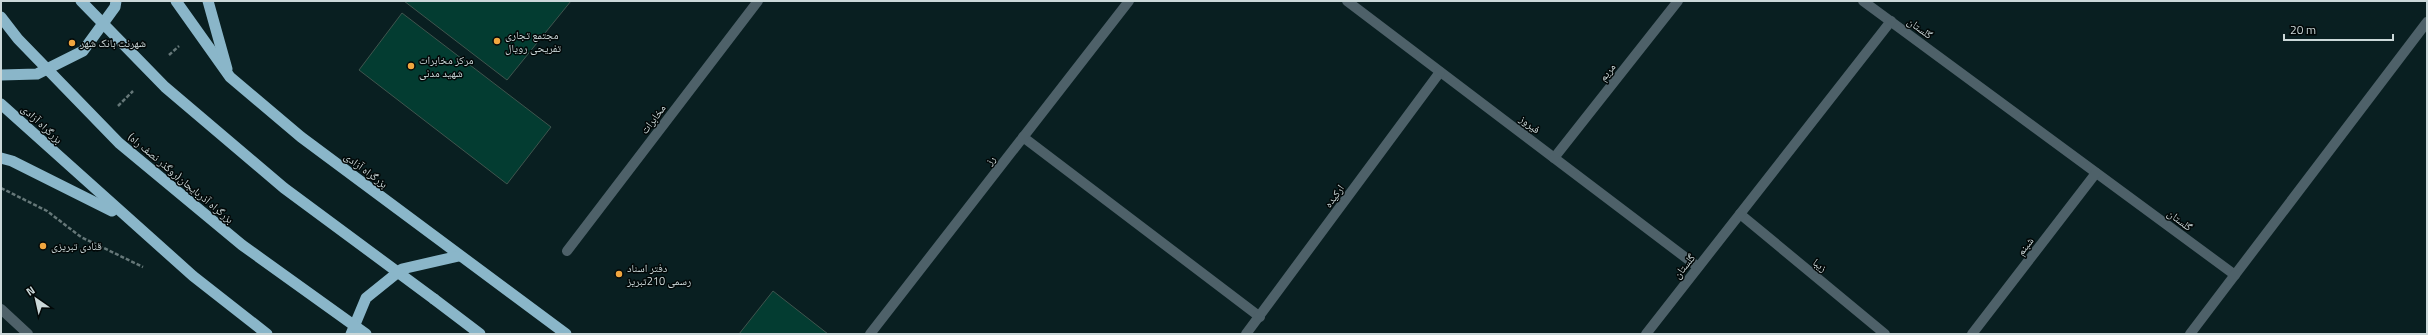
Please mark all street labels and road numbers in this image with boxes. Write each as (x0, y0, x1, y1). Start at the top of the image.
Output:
street label: گلستان (1904, 13, 1936, 43)
street label: مریم (1595, 60, 1619, 84)
street label: بزرگراه آزادی (18, 101, 66, 147)
street label: مخابرات (636, 101, 670, 137)
street label: فیروز (1515, 110, 1544, 137)
street label: بزرگراه آذربایجان(روگذر نصف راه) (125, 129, 237, 227)
street label: بزرگراه آزادی (341, 148, 391, 192)
street label: رز (980, 152, 999, 169)
street label: ارکیده (1320, 181, 1348, 211)
street label: گلستان (2164, 205, 2196, 235)
street label: شبنم (2013, 233, 2037, 259)
street label: گلستان (1669, 250, 1699, 282)
street label: زیبا (1810, 254, 1830, 276)

